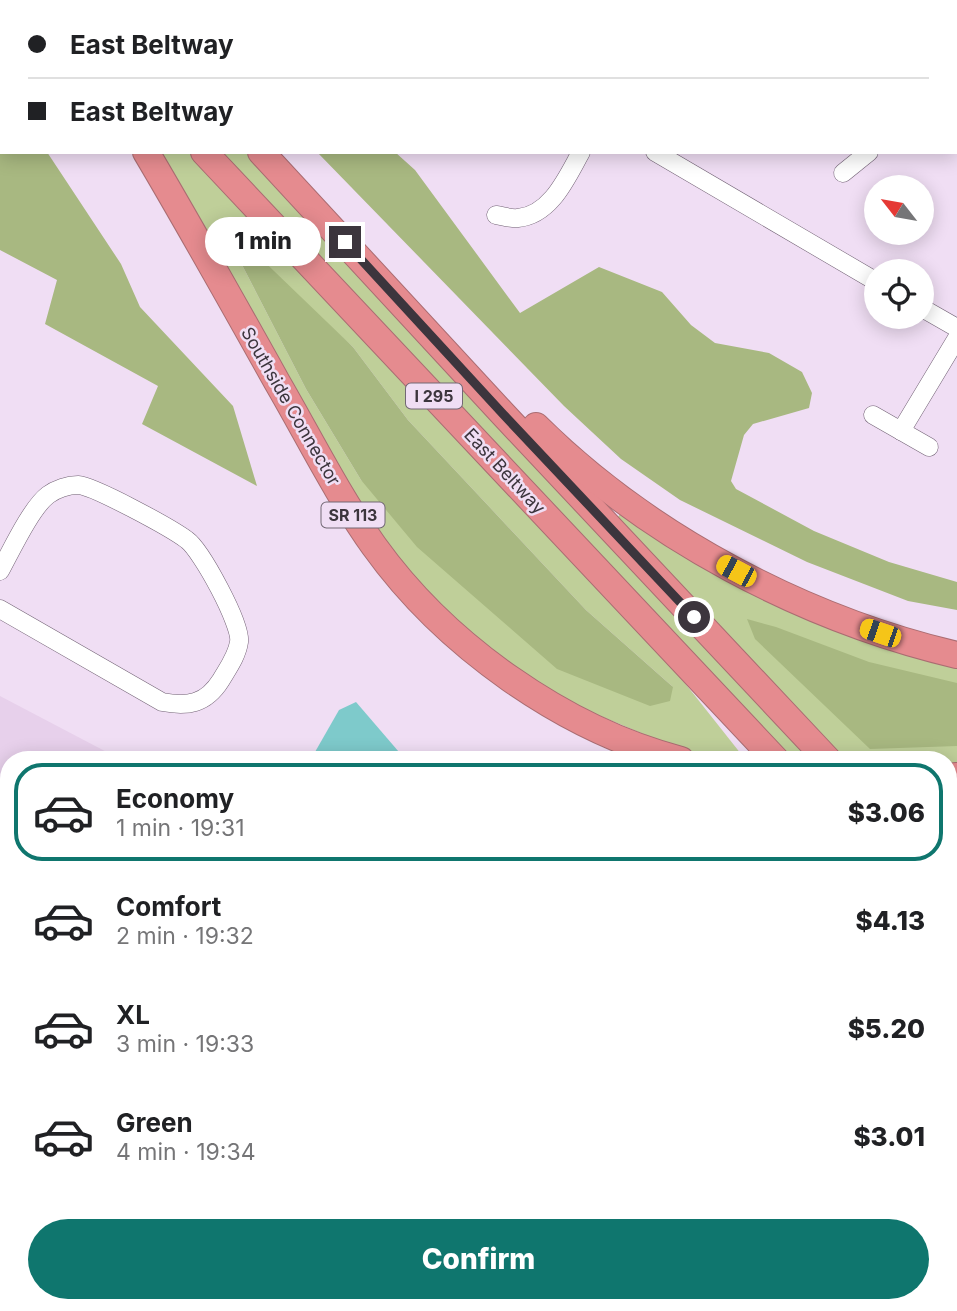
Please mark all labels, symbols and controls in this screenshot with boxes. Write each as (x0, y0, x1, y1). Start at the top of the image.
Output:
text: East Beltway (70, 29, 234, 60)
text: East Beltway (70, 96, 234, 127)
north arrow (864, 175, 934, 245)
map controls (864, 175, 934, 329)
callout: 1 min (205, 218, 320, 266)
route end (329, 226, 361, 258)
text: 1 min (234, 227, 292, 255)
button: locate (864, 259, 934, 329)
street label: Southside Connector (237, 323, 345, 489)
road number: I 295 (406, 384, 462, 408)
street label: East Beltway (460, 424, 550, 518)
road number: SR 113 (322, 502, 384, 528)
car (713, 552, 760, 590)
route start (678, 601, 710, 633)
car (857, 616, 904, 650)
icon: car (32, 781, 95, 844)
text: Economy (116, 783, 234, 814)
text: $3.06 (848, 797, 925, 828)
text: 1 min · 19:31 (116, 814, 245, 842)
icon: car (32, 889, 95, 952)
text: Comfort (116, 891, 221, 922)
text: $4.13 (855, 905, 925, 936)
text: 2 min · 19:32 (116, 922, 254, 950)
icon: car (32, 997, 95, 1060)
text: XL (116, 999, 150, 1030)
text: $5.20 (848, 1013, 925, 1044)
text: 3 min · 19:33 (116, 1030, 254, 1058)
icon: car (32, 1105, 95, 1168)
text: Green (116, 1107, 193, 1138)
text: $3.01 (853, 1121, 925, 1152)
text: 4 min · 19:34 (116, 1138, 256, 1166)
button: Confirm (28, 1219, 929, 1299)

